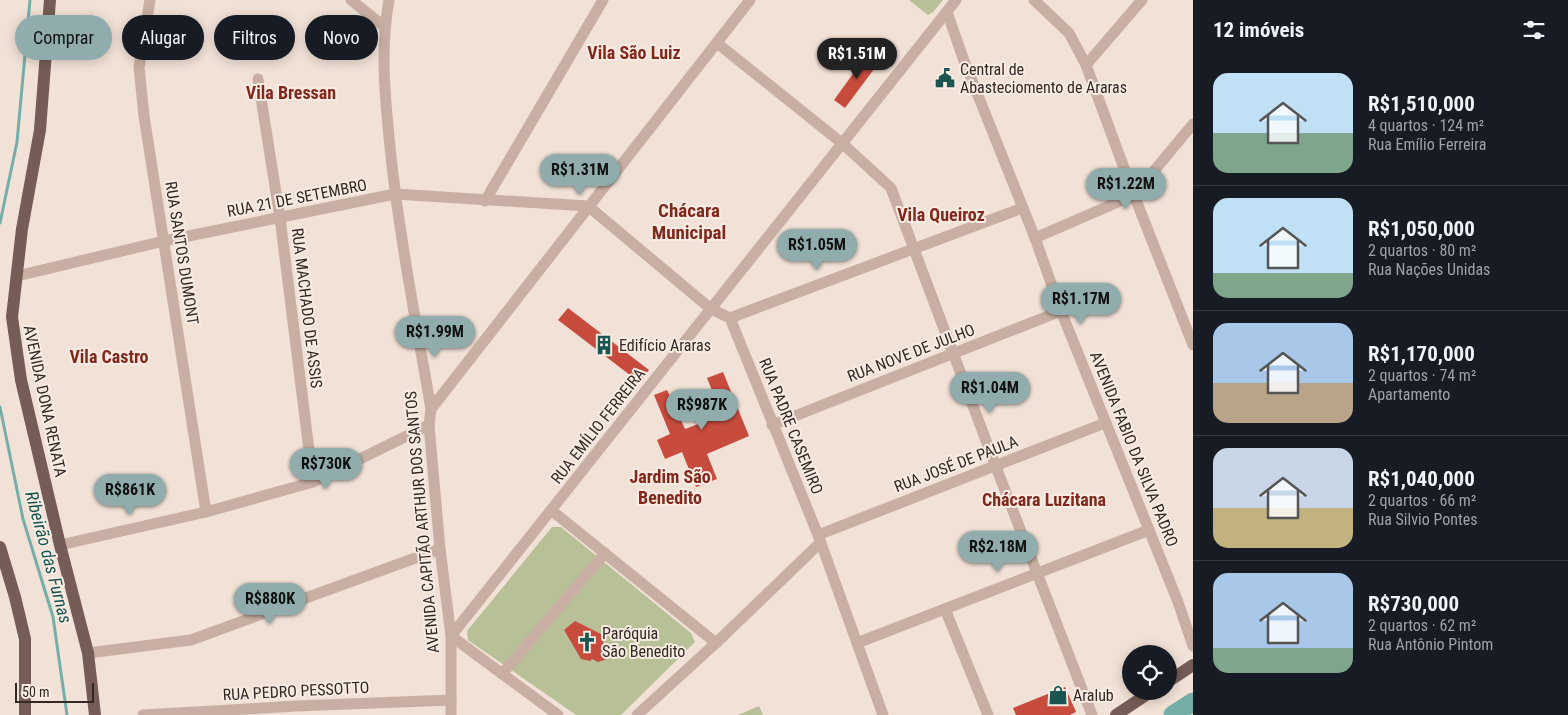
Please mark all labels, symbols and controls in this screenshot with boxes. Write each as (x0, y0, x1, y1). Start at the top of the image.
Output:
chip: Comprar (15, 15, 112, 60)
chip: Alugar (122, 15, 204, 60)
chip: Filtros (214, 15, 295, 60)
chip: Novo (305, 15, 378, 60)
icon: filters (1520, 16, 1548, 44)
text: 12 imóveis (1213, 18, 1304, 42)
pin: R$1.51M (811, 38, 903, 80)
district label: Vila São Luiz (587, 42, 681, 63)
text: R$1.51M (828, 44, 886, 63)
place label: Central de Abasteciomento de Araras (960, 60, 1127, 97)
public building icon: Central de Abasteciomento de Araras (934, 67, 956, 89)
district label: Vila Bressan (246, 82, 336, 103)
text: R$1,510,000 (1368, 92, 1475, 116)
icon: home (1253, 93, 1313, 153)
text: 4 quartos · 124 m² (1368, 116, 1484, 135)
text: Rua Emílio Ferreira (1368, 135, 1486, 154)
pin: R$1.31M (534, 154, 626, 196)
text: R$1.31M (551, 160, 609, 179)
pin: R$1.22M (1080, 168, 1172, 210)
text: R$1.22M (1097, 174, 1155, 193)
street label: RUA 21 DE SETEMBRO (225, 175, 369, 221)
street label: RUA SANTOS DUMONT (161, 180, 203, 326)
district label: Chácara Municipal (652, 199, 726, 244)
district label: Vila Queiroz (897, 204, 985, 225)
text: R$1,050,000 (1368, 217, 1475, 241)
icon: home (1253, 218, 1313, 278)
street label: RUA MACHADO DE ASSIS (288, 227, 326, 389)
pin: R$1.05M (771, 228, 863, 271)
text: R$1.05M (788, 235, 846, 254)
text: 2 quartos · 80 m² (1368, 241, 1476, 260)
text: Rua Nações Unidas (1368, 260, 1490, 279)
pin: R$1.17M (1035, 282, 1127, 325)
text: R$1.17M (1052, 289, 1110, 308)
pin: R$1.99M (389, 316, 481, 358)
street label: RUA NOVE DE JULHO (845, 320, 977, 386)
text: R$1.99M (406, 322, 464, 341)
street label: AVENIDA DONA RENATA (20, 323, 70, 479)
building icon: Edifício Araras (593, 334, 615, 356)
place label: Edifício Araras (619, 336, 711, 355)
text: R$1,170,000 (1368, 342, 1475, 366)
icon: home (1253, 343, 1313, 403)
district label: Vila Castro (69, 346, 149, 367)
street label: AVENIDA FABIO DA SILVA PADRO (1086, 349, 1182, 549)
street label: RUA PADRE CASEMIRO (755, 355, 827, 497)
street label: RUA EMÍLIO FERREIRA (547, 364, 649, 488)
text: 2 quartos · 74 m² (1368, 366, 1476, 385)
pin: R$1.04M (944, 372, 1036, 414)
text: R$1.04M (961, 378, 1019, 397)
text: Apartamento (1368, 385, 1450, 404)
pin: R$987K (661, 388, 743, 431)
street label: AVENIDA CAPITÃO ARTHUR DOS SANTOS (400, 390, 443, 654)
text: R$987K (677, 395, 727, 414)
street label: RUA JOSÉ DE PAULA (891, 432, 1021, 496)
pin: R$730K (285, 448, 367, 490)
text: R$730K (301, 454, 351, 473)
district label: Jardim São Benedito (629, 466, 711, 508)
text: R$1,040,000 (1368, 467, 1475, 491)
icon: home (1253, 468, 1313, 528)
pin: R$861K (89, 474, 171, 516)
text: R$861K (105, 480, 155, 499)
water label: Ribeirão das Furnas (21, 489, 77, 625)
district label: Chácara Luzitana (982, 489, 1106, 510)
text: 2 quartos · 66 m² (1368, 491, 1476, 510)
text: Rua Silvio Pontes (1368, 510, 1478, 529)
pin: R$2.18M (952, 530, 1044, 573)
text: R$2.18M (969, 537, 1027, 556)
pin: R$880K (229, 582, 311, 625)
text: R$880K (245, 589, 295, 608)
text: R$730,000 (1368, 592, 1459, 616)
icon: home (1253, 593, 1313, 653)
text: 2 quartos · 62 m² (1368, 616, 1476, 635)
place label: Paróquia São Benedito (602, 624, 685, 661)
church icon: Paróquia São Benedito (576, 631, 598, 653)
text: Rua Antônio Pintom (1368, 635, 1493, 654)
map controls (1122, 645, 1177, 700)
button: locate (1122, 645, 1177, 700)
street label: RUA PEDRO PESSOTTO (222, 678, 370, 704)
scale bar (15, 680, 94, 703)
text: 50 m (22, 684, 50, 700)
shop icon: Aralub (1047, 684, 1069, 706)
place label: Aralub (1073, 686, 1114, 705)

